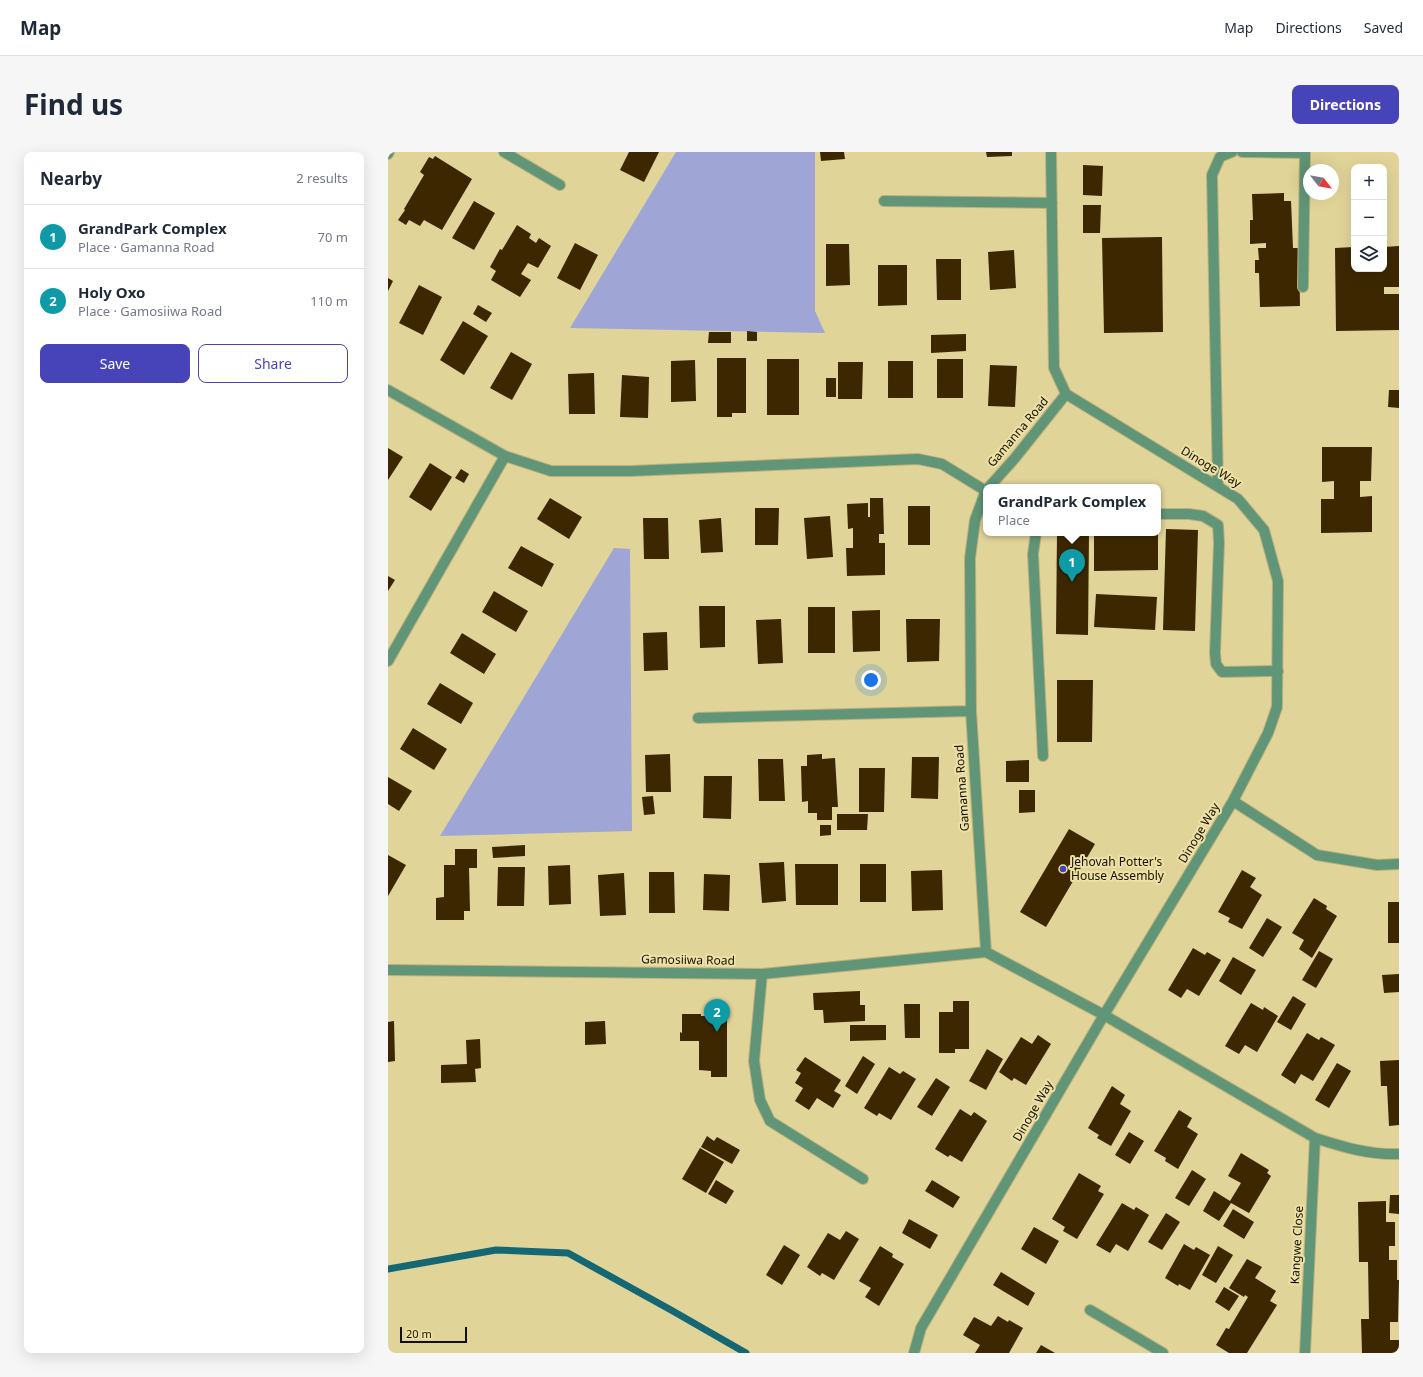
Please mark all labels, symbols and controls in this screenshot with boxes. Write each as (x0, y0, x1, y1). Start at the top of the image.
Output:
text: Map (20, 15, 61, 41)
text: Map (1224, 18, 1253, 37)
text: Directions (1275, 18, 1342, 37)
text: Saved (1364, 18, 1403, 37)
text: Find us (24, 85, 123, 123)
button: Directions (1292, 85, 1399, 124)
north arrow (1303, 164, 1339, 200)
map controls (1351, 164, 1387, 272)
button: + (1351, 164, 1387, 200)
text: Nearby (40, 167, 102, 190)
text: 2 results (296, 169, 348, 187)
button: − (1351, 200, 1387, 236)
text: GrandPark Complex (78, 218, 227, 238)
text: 1 (49, 228, 57, 246)
text: 70 m (318, 228, 348, 246)
button: layers (1351, 236, 1387, 272)
text: Place · Gamanna Road (78, 238, 215, 256)
text: Holy Oxo (78, 282, 145, 302)
text: 2 (49, 292, 57, 310)
text: 110 m (310, 292, 348, 310)
text: Place · Gamosiiwa Road (78, 302, 222, 320)
button: Save (40, 344, 190, 383)
button: Share (198, 344, 348, 383)
street label: Gamanna Road (983, 393, 1052, 470)
street label: Dinoge Way (1178, 442, 1245, 492)
popup (983, 484, 1161, 536)
text: GrandPark Complex (998, 491, 1146, 511)
text: Place (998, 511, 1030, 529)
pin: 1 (1059, 549, 1085, 582)
your location (861, 670, 881, 690)
street label: Gamanna Road (950, 744, 973, 832)
street label: Dinoge Way (1174, 799, 1224, 866)
place label: Jehovah Potter's House Assembly (1070, 853, 1165, 884)
marker: Jehovah Potter's House Assembly (1058, 864, 1068, 874)
street label: Gamosiiwa Road (641, 950, 735, 969)
pin: 2 (704, 999, 730, 1032)
street label: Dinoge Way (1008, 1076, 1057, 1144)
street label: Kangwe Close (1286, 1205, 1307, 1285)
scale bar (400, 1325, 467, 1344)
text: 20 m (406, 1326, 432, 1341)

